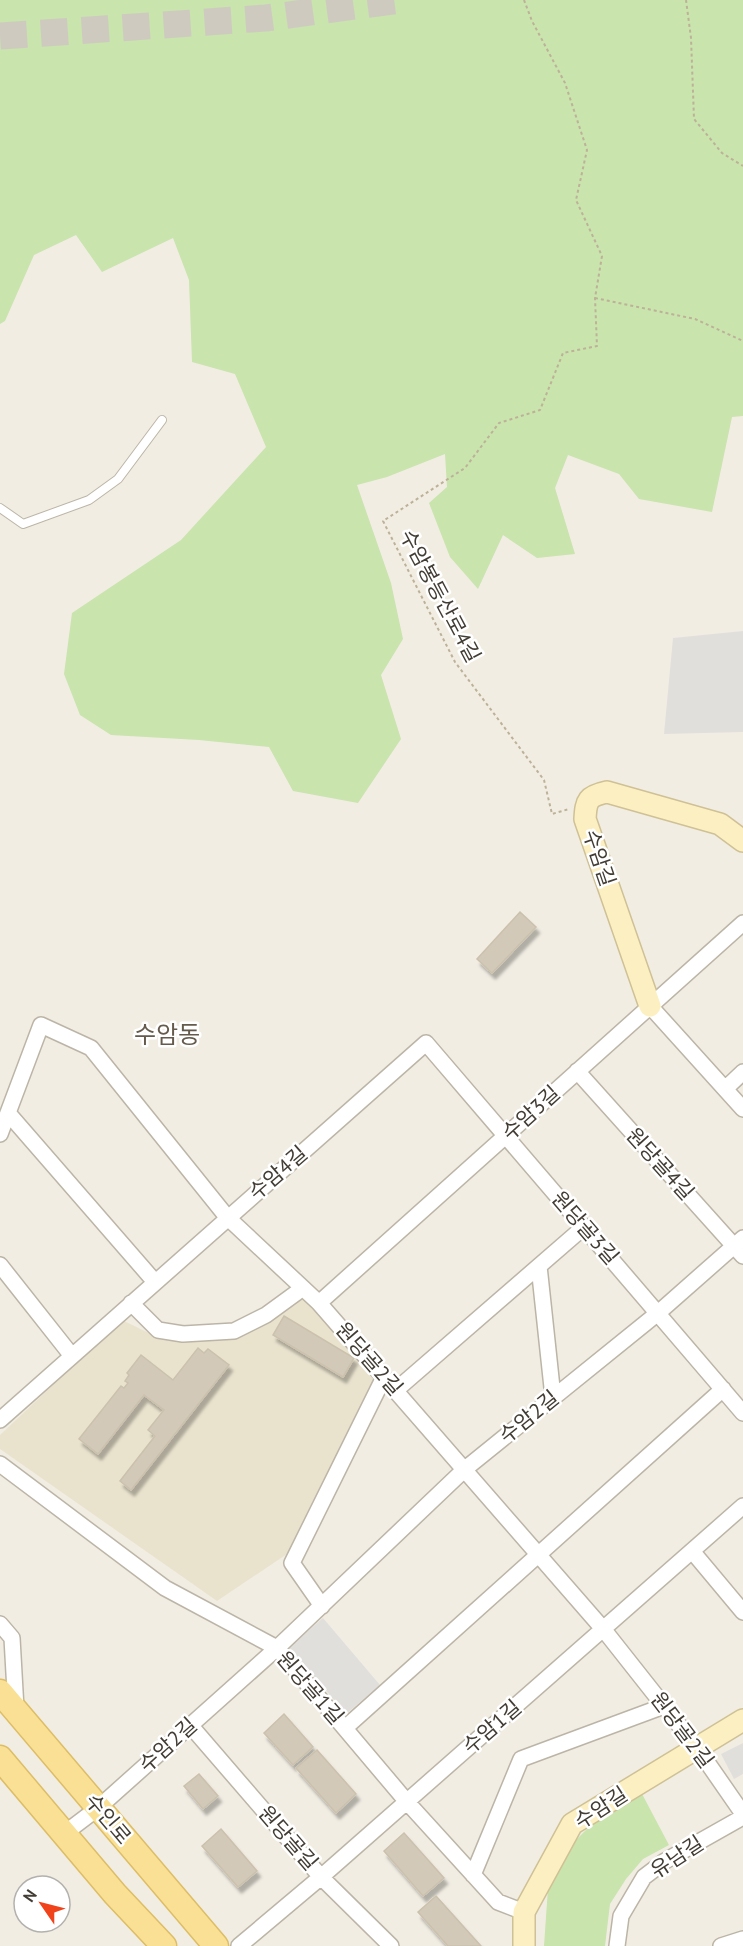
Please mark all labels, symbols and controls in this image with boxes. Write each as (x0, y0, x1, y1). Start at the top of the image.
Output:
street label: 수암봉등산로4길 (394, 525, 487, 667)
street label: 수암길 (577, 826, 622, 890)
district label: 수암동 (134, 1019, 200, 1050)
street label: 수암3길 (496, 1079, 565, 1146)
street label: 원당골4길 (621, 1122, 700, 1206)
street label: 수암4길 (243, 1140, 313, 1206)
street label: 원당골3길 (546, 1185, 625, 1270)
street label: 원당골2길 (330, 1316, 409, 1401)
street label: 수암2길 (493, 1384, 564, 1449)
street label: 원당골1길 (271, 1645, 350, 1730)
street label: 원당골2길 (645, 1686, 720, 1773)
street label: 수암1길 (457, 1694, 527, 1760)
street label: 수암2길 (133, 1711, 202, 1778)
street label: 수암길 (569, 1780, 632, 1835)
street label: 수인로 (79, 1788, 137, 1850)
street label: 원당골길 (253, 1800, 324, 1876)
street label: 유남길 (645, 1829, 708, 1884)
north arrow (12, 1874, 72, 1934)
text: N (19, 1885, 41, 1905)

